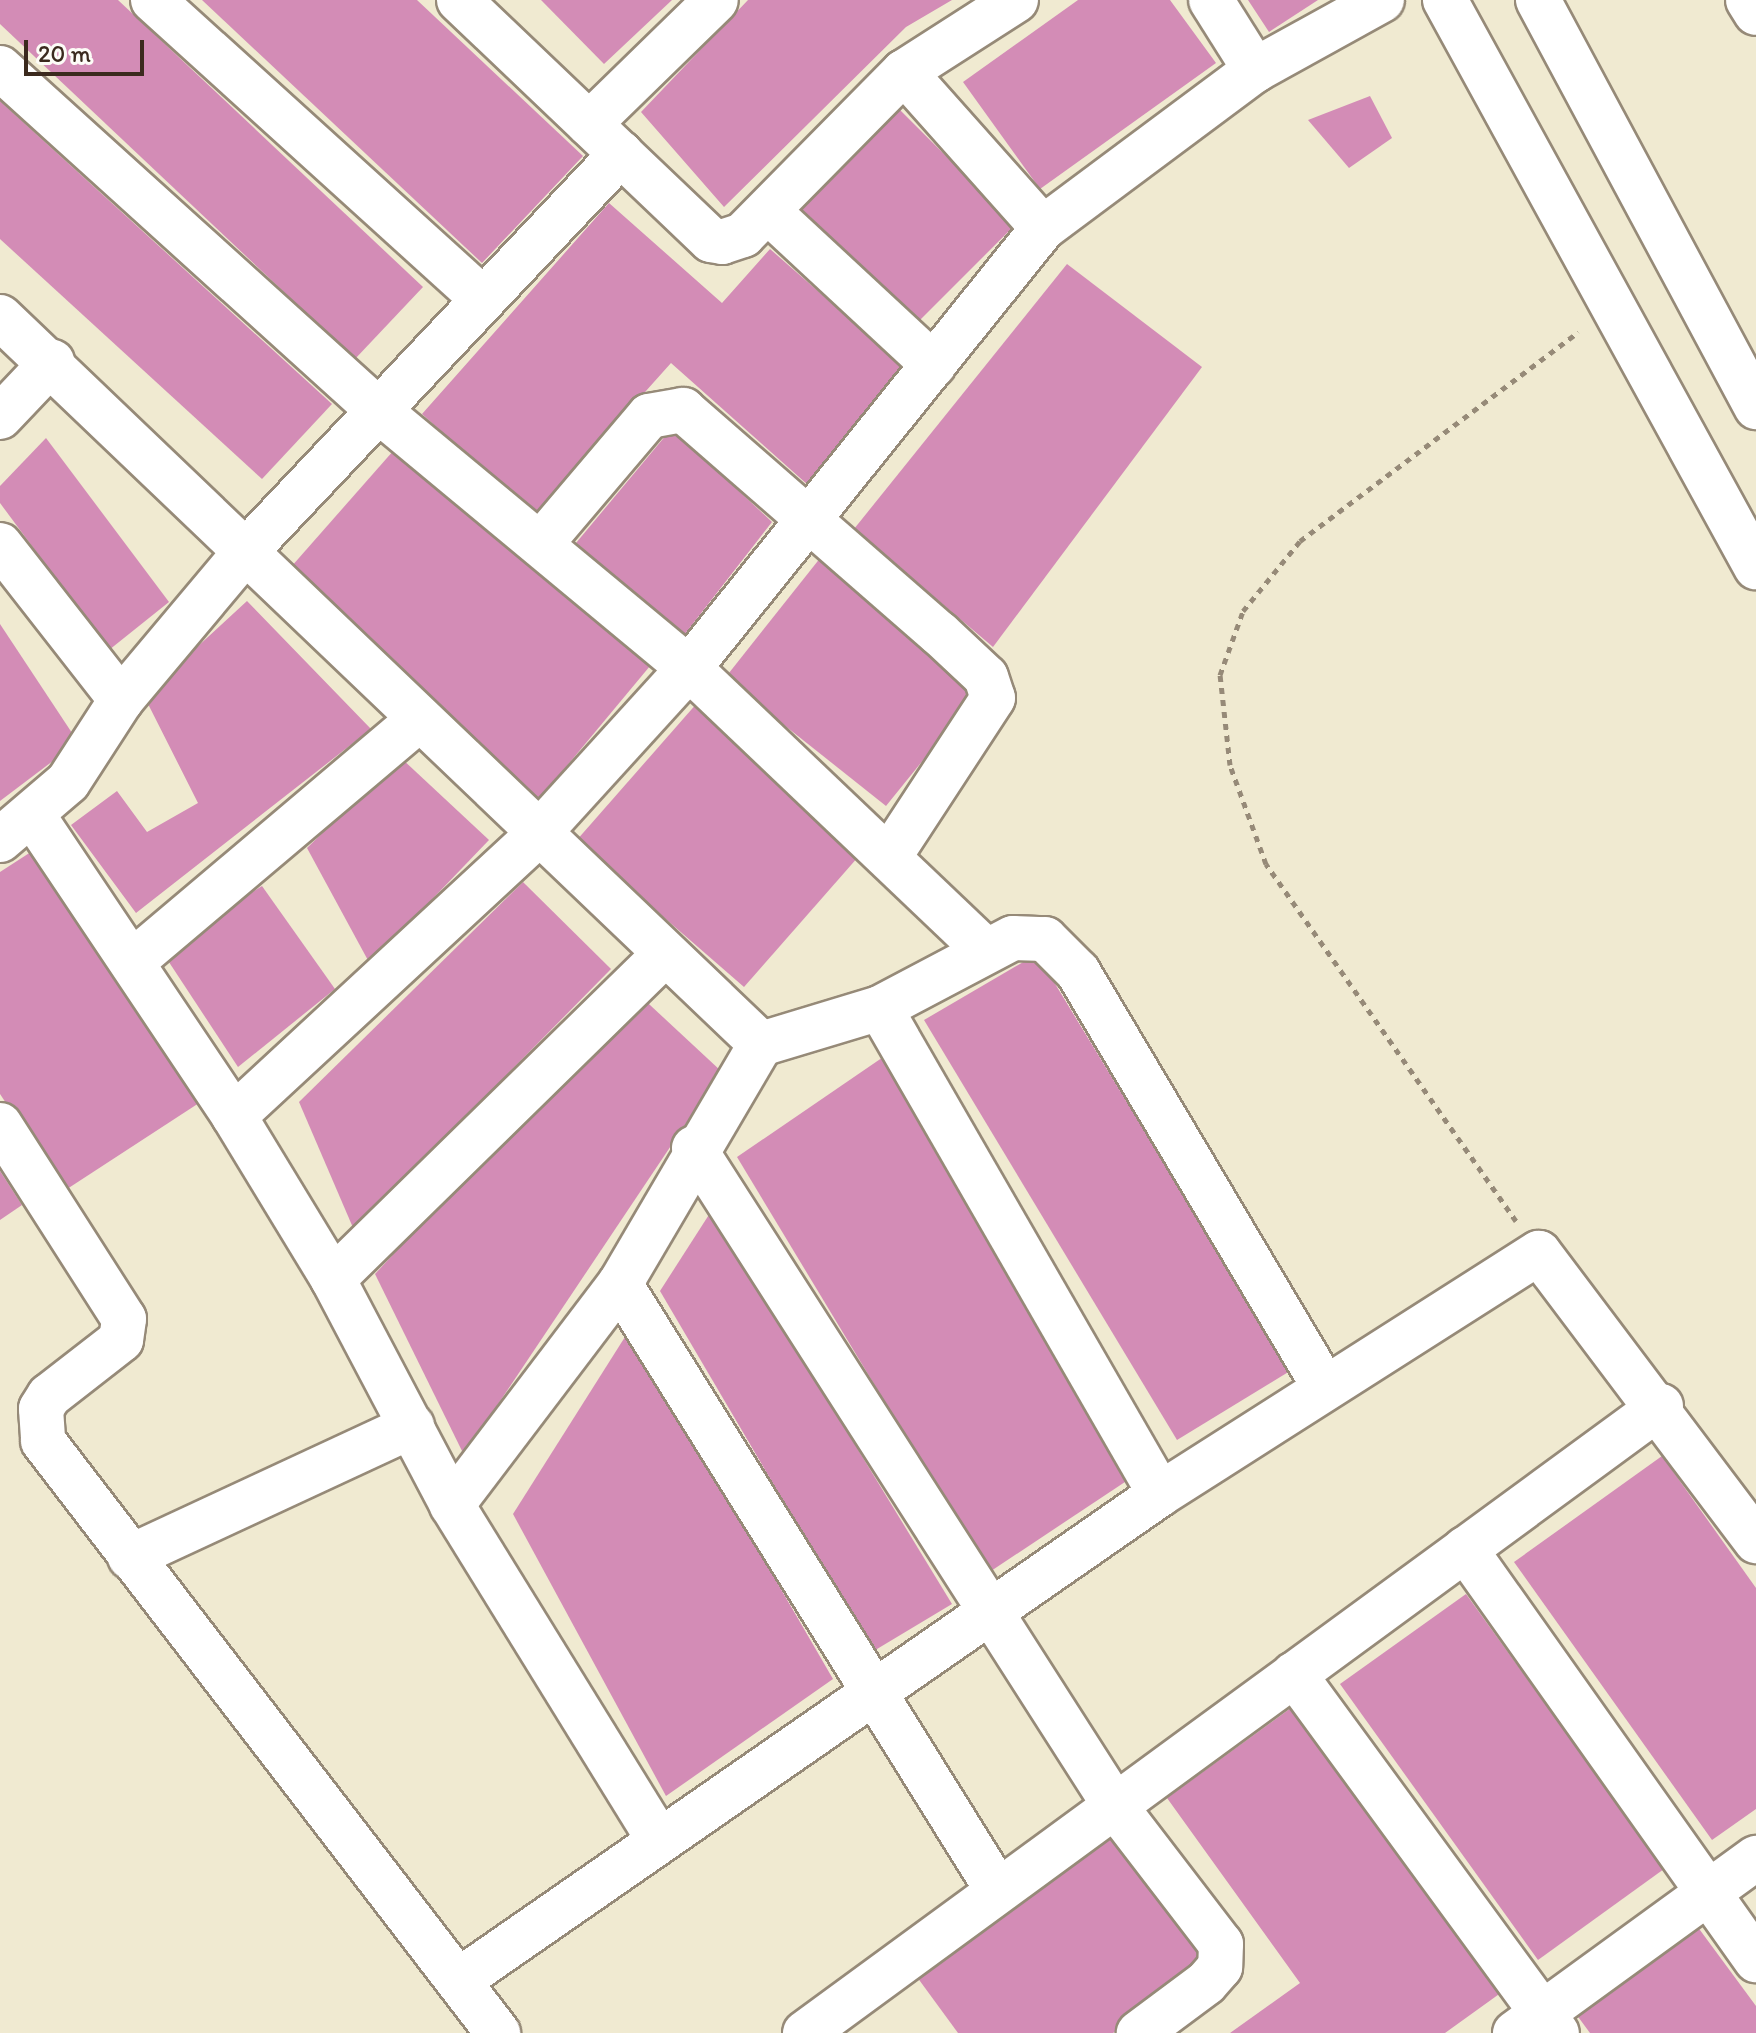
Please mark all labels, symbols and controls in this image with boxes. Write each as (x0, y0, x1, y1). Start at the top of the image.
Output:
scale bar (28, 24, 148, 74)
text: 20 m (38, 39, 91, 68)

